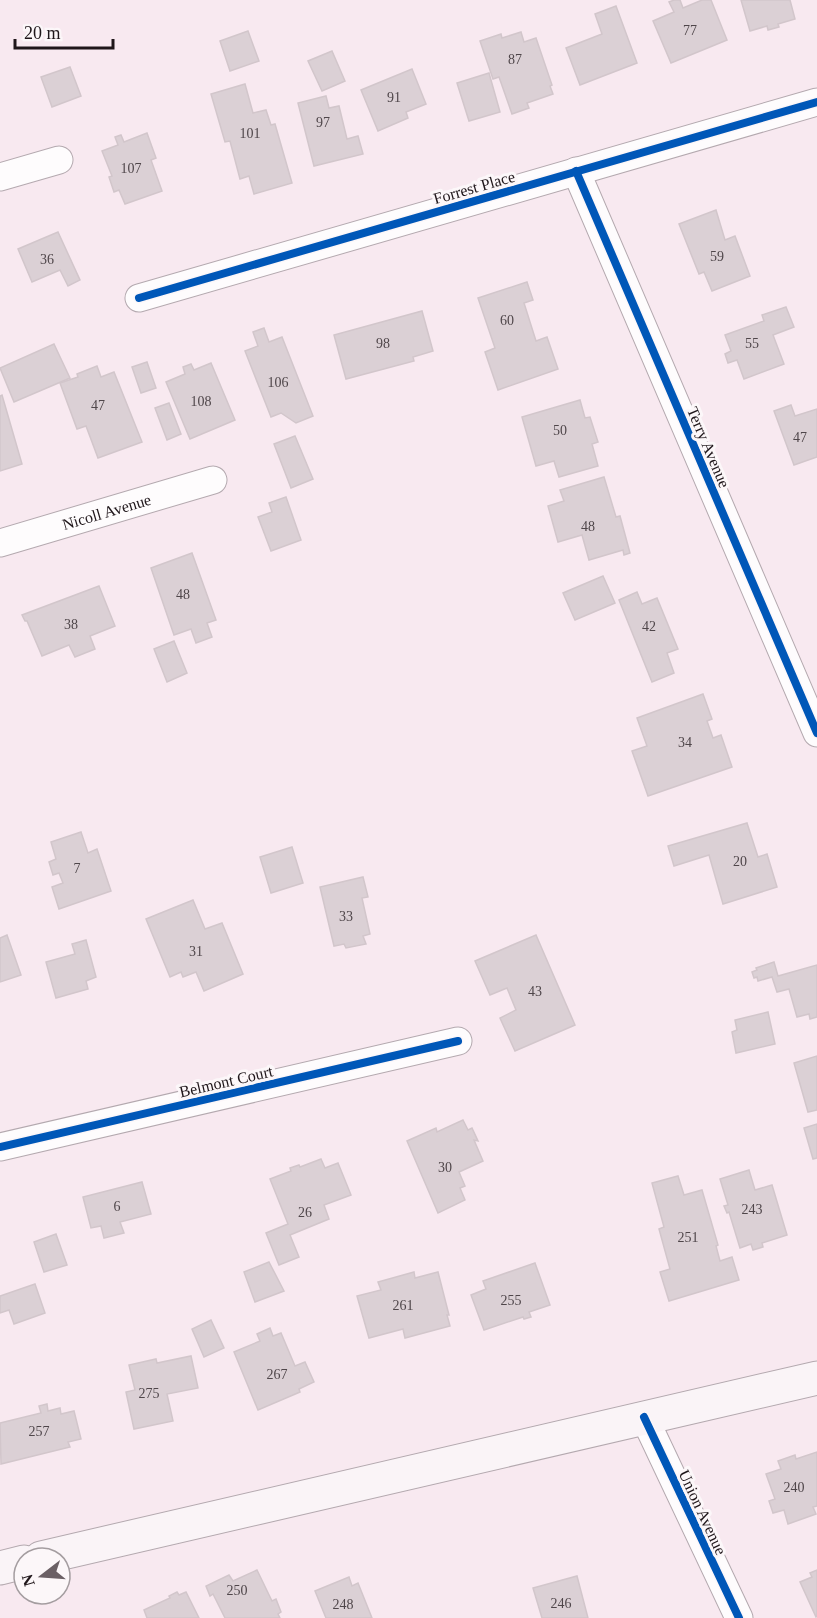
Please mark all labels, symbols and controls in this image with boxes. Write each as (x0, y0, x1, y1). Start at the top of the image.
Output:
scale bar (15, 12, 112, 50)
text: 20 m (24, 23, 61, 43)
house number: 77 (683, 23, 697, 38)
house number: 87 (508, 52, 522, 67)
house number: 91 (387, 90, 401, 105)
house number: 97 (316, 115, 330, 130)
house number: 101 (240, 126, 261, 141)
house number: 107 (121, 161, 142, 176)
street label: Forrest Place (431, 168, 517, 207)
house number: 59 (710, 249, 724, 264)
house number: 36 (40, 252, 54, 267)
house number: 60 (500, 313, 514, 328)
house number: 98 (376, 336, 390, 351)
house number: 55 (745, 336, 759, 351)
house number: 106 (268, 375, 289, 390)
house number: 108 (191, 394, 212, 409)
house number: 47 (91, 398, 105, 413)
street label: Terry Avenue (683, 404, 733, 491)
house number: 50 (553, 423, 567, 438)
house number: 47 (793, 430, 807, 445)
street label: Nicoll Avenue (60, 491, 153, 533)
house number: 48 (581, 519, 595, 534)
house number: 48 (176, 587, 190, 602)
house number: 38 (64, 617, 78, 632)
house number: 42 (642, 619, 656, 634)
house number: 34 (678, 735, 692, 750)
house number: 20 (733, 854, 747, 869)
house number: 7 (74, 861, 81, 876)
house number: 33 (339, 909, 353, 924)
house number: 31 (189, 944, 203, 959)
house number: 43 (528, 984, 542, 999)
street label: Belmont Court (178, 1062, 275, 1101)
house number: 30 (438, 1160, 452, 1175)
house number: 6 (114, 1199, 121, 1214)
house number: 243 (742, 1202, 763, 1217)
house number: 26 (298, 1205, 312, 1220)
house number: 251 (678, 1230, 699, 1245)
house number: 255 (501, 1293, 522, 1308)
house number: 261 (393, 1298, 414, 1313)
house number: 267 (267, 1367, 288, 1382)
house number: 275 (139, 1386, 160, 1401)
house number: 257 (29, 1424, 50, 1439)
street label: Union Avenue (675, 1467, 730, 1557)
house number: 240 (784, 1480, 805, 1495)
north arrow (12, 1546, 72, 1606)
text: N (18, 1572, 38, 1588)
house number: 250 (227, 1583, 248, 1598)
house number: 246 (551, 1596, 572, 1611)
house number: 248 (333, 1597, 354, 1612)

